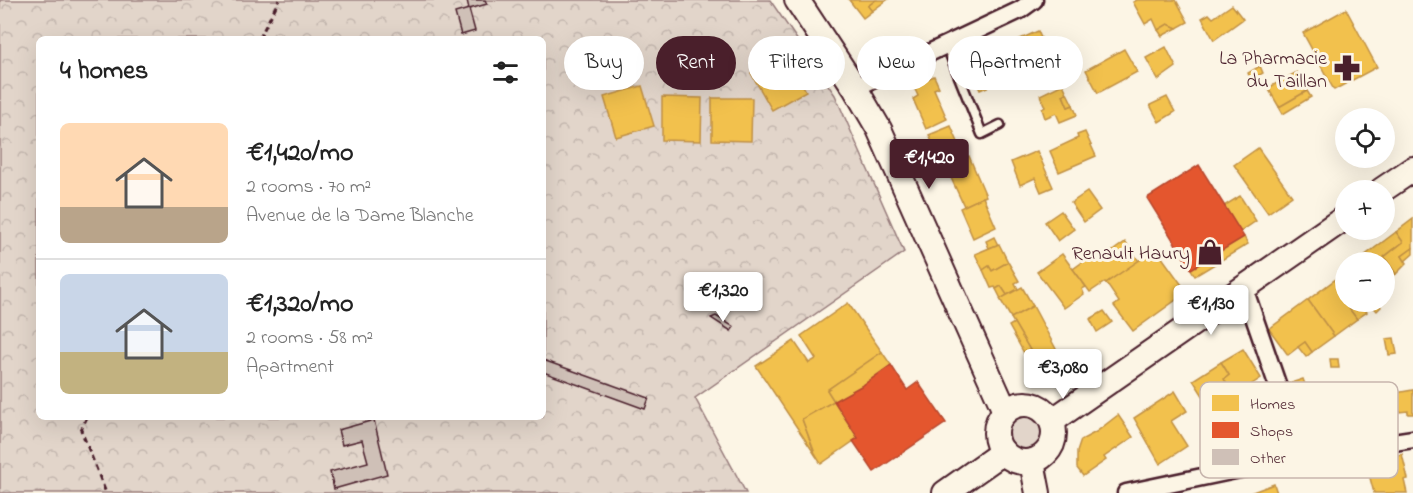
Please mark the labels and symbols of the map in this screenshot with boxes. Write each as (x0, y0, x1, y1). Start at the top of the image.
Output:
place label: La Pharmacie du Taillan (1219, 45, 1327, 97)
pharmacy icon: La Pharmacie du Taillan (1332, 53, 1362, 83)
pin: €1,420 (880, 139, 978, 190)
shop icon: Renault Haury (1195, 237, 1225, 267)
place label: Renault Haury (1072, 240, 1190, 269)
pin: €1,320 (674, 272, 772, 323)
pin: €1,130 (1162, 285, 1260, 336)
pin: €3,080 (1014, 349, 1112, 400)
legend (1200, 382, 1398, 478)
text: Homes (1250, 393, 1295, 417)
text: Shops (1250, 420, 1293, 444)
text: Other (1250, 447, 1286, 471)

